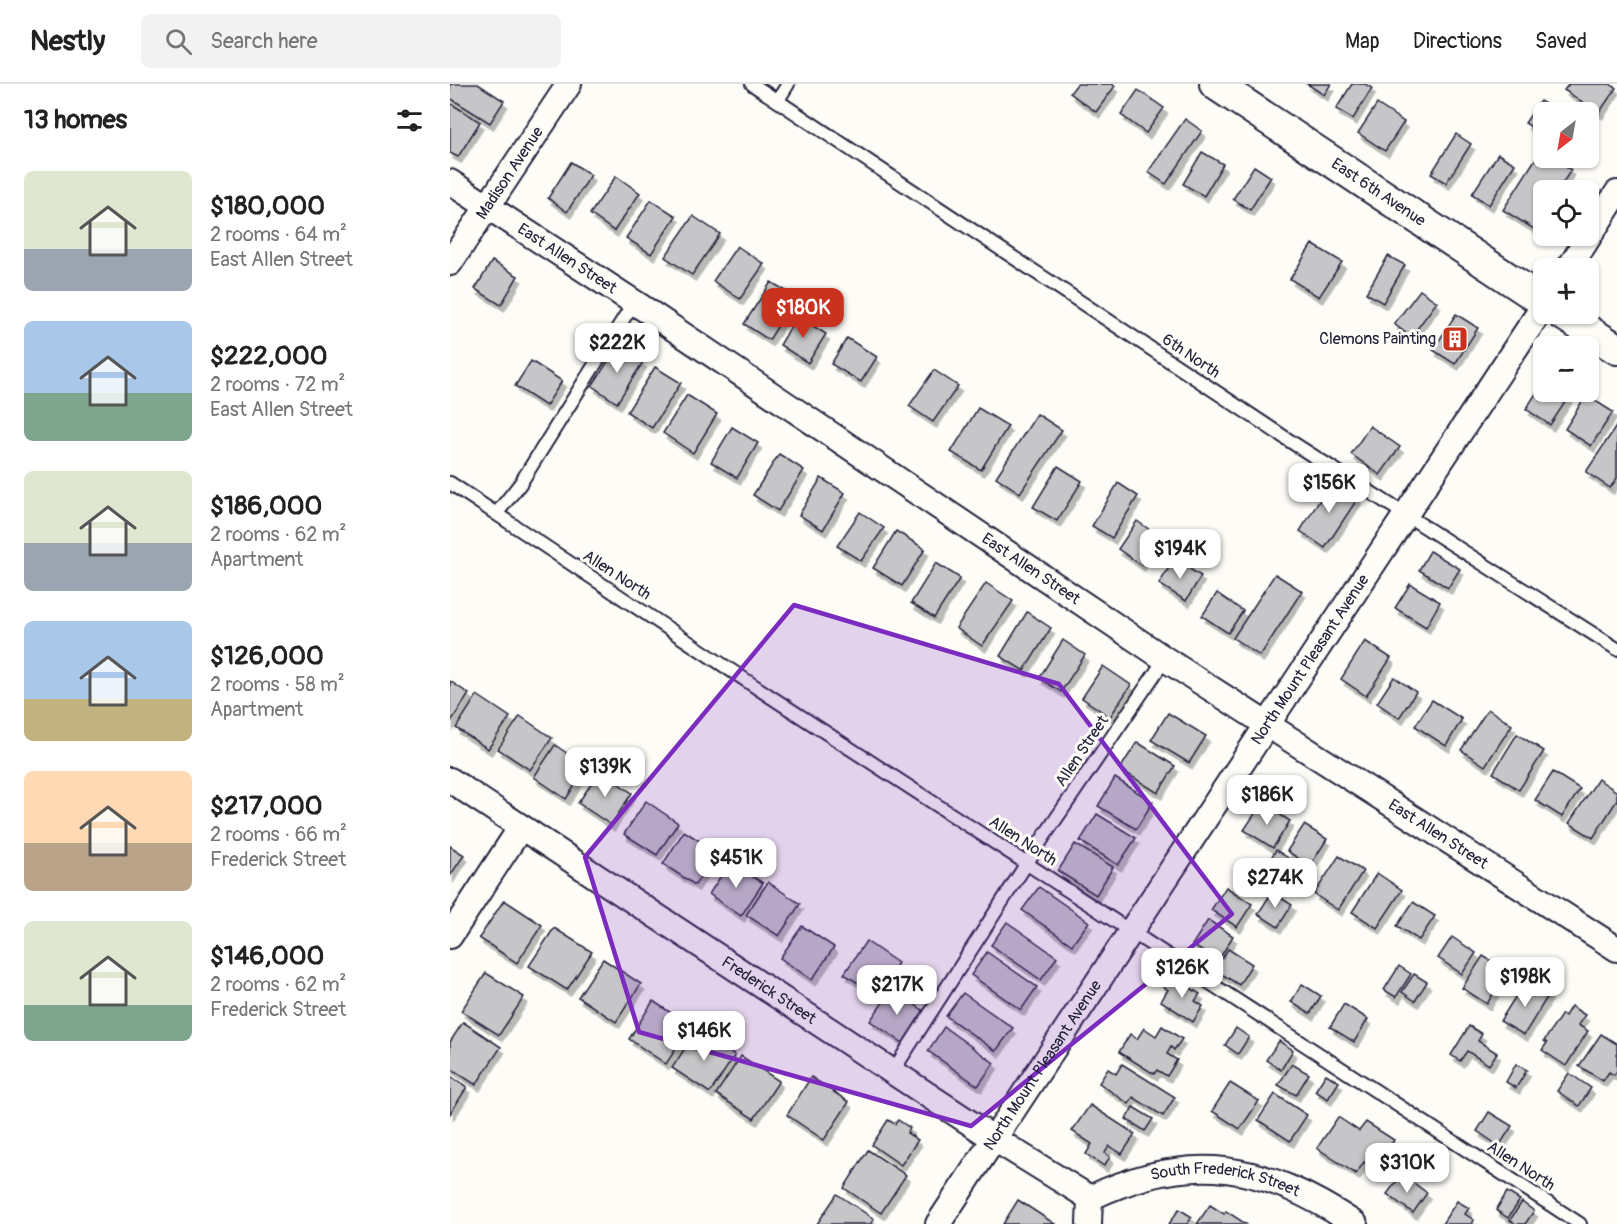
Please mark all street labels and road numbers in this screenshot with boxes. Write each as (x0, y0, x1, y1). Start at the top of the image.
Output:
street label: Madison Avenue (472, 123, 548, 223)
street label: East 6th Avenue (1327, 154, 1429, 231)
street label: East Allen Street (514, 219, 621, 299)
street label: 6th North (1158, 329, 1224, 383)
street label: East Allen Street (978, 529, 1084, 609)
street label: Allen North (579, 546, 655, 604)
street label: North Mount Pleasant Avenue (1247, 571, 1374, 749)
street label: Allen Street (1051, 711, 1113, 790)
street label: East Allen Street (1385, 795, 1492, 874)
street label: Allen North (985, 812, 1061, 870)
street label: Frederick Street (718, 952, 820, 1029)
street label: North Mount Pleasant Avenue (979, 976, 1106, 1154)
street label: Allen North (1483, 1137, 1559, 1195)
street label: South Frederick Street (1148, 1159, 1304, 1201)

